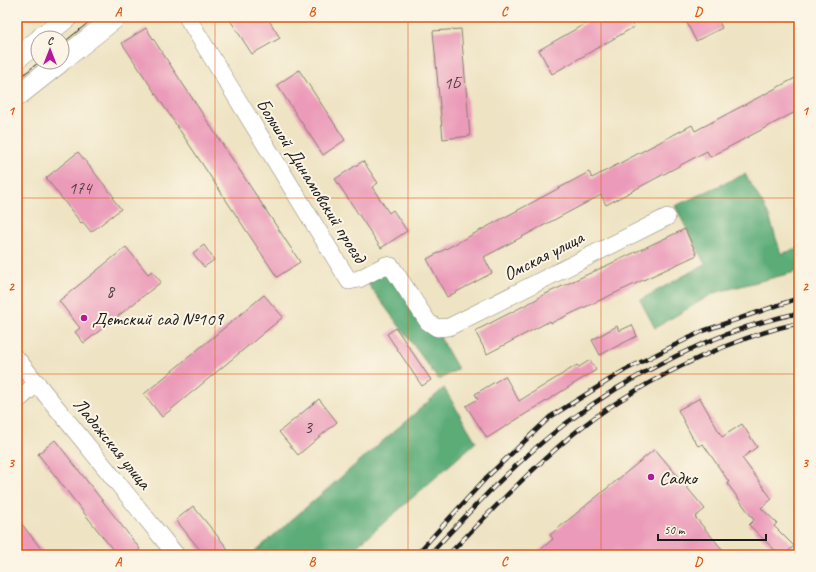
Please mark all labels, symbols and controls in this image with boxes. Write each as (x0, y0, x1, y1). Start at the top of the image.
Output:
text: A (115, 4, 123, 20)
text: B (309, 4, 317, 20)
text: C (501, 4, 509, 20)
text: D (694, 4, 703, 20)
north arrow (30, 30, 70, 70)
text: С (47, 33, 54, 47)
house number: 1Б (444, 73, 463, 94)
street label: Большой Динамовский проезд (251, 94, 373, 269)
text: 1 (8, 103, 16, 119)
text: 1 (802, 103, 810, 119)
house number: 174 (69, 178, 94, 199)
street label: Омская улица (499, 225, 589, 286)
text: 2 (8, 279, 15, 295)
text: 2 (802, 279, 809, 295)
house number: 8 (106, 281, 116, 302)
place label: Детский сад №109 (92, 307, 225, 331)
marker: Детский сад №109 (79, 313, 89, 323)
street label: Ладожская улица (68, 393, 158, 496)
house number: 3 (304, 417, 313, 438)
text: 3 (8, 455, 15, 471)
text: 3 (802, 455, 809, 471)
place label: Садко (659, 466, 699, 490)
marker: Садко (646, 472, 656, 482)
scale bar (658, 516, 766, 542)
text: 50 m (664, 522, 686, 538)
text: A (115, 554, 123, 570)
text: B (309, 554, 317, 570)
text: C (501, 554, 509, 570)
text: D (694, 554, 703, 570)

